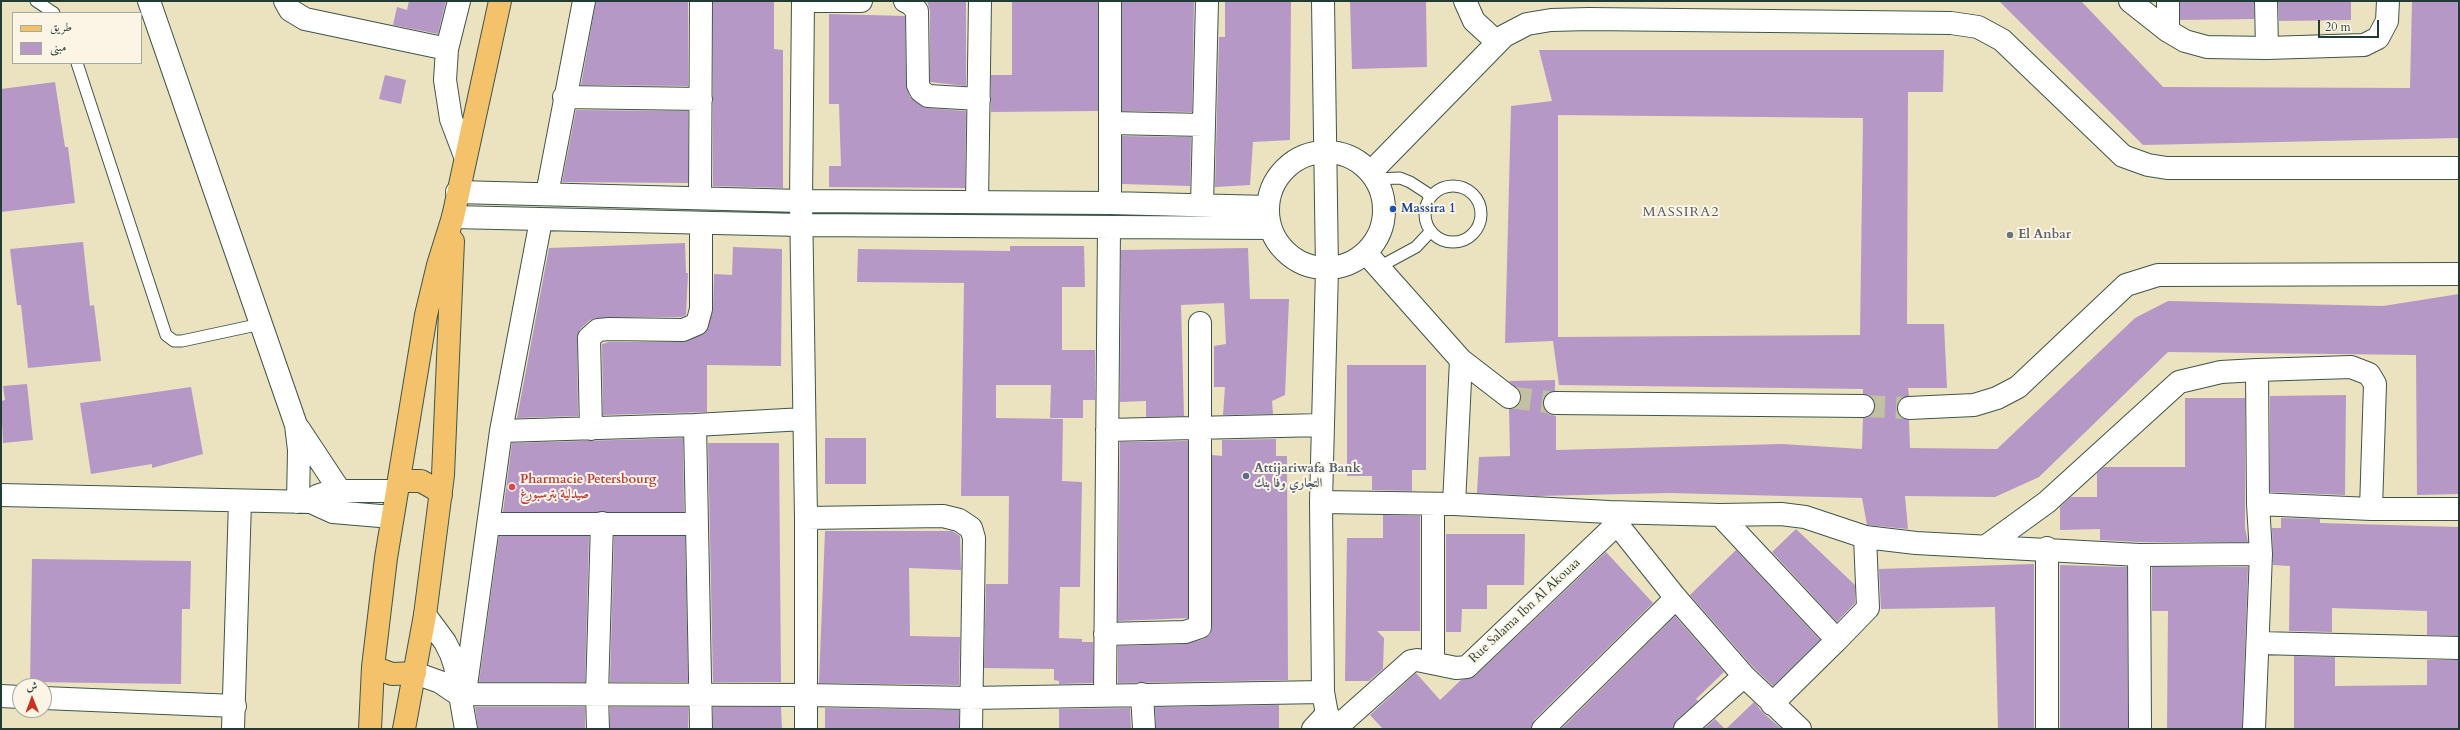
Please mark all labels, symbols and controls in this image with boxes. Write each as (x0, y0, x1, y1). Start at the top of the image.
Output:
legend (12, 12, 142, 64)
scale bar (2320, 12, 2381, 38)
text: طريق (50, 19, 72, 35)
text: 20 m (2325, 19, 2351, 35)
text: مبنى (50, 39, 66, 55)
place label: Massira 1 (1401, 201, 1456, 217)
marker: Massira 1 (1388, 204, 1398, 214)
district label: MASSIRA2 (1643, 205, 1719, 221)
place label: El Anbar (2018, 227, 2071, 243)
marker: El Anbar (2005, 230, 2015, 240)
place label: Attijariwafa Bank التجاري وفا بنك (1254, 461, 1361, 492)
marker: Attijariwafa Bank التجاري وفا بنك (1241, 471, 1251, 481)
place label: Pharmacie Petersbourg صيدلية بترسبورغ (520, 472, 657, 503)
marker: Pharmacie Petersbourg صيدلية بترسبورغ (507, 482, 517, 492)
street label: Rue Salama Ibn Al Akouaa (1466, 555, 1584, 667)
north arrow (12, 678, 52, 718)
text: ش (26, 679, 37, 694)

